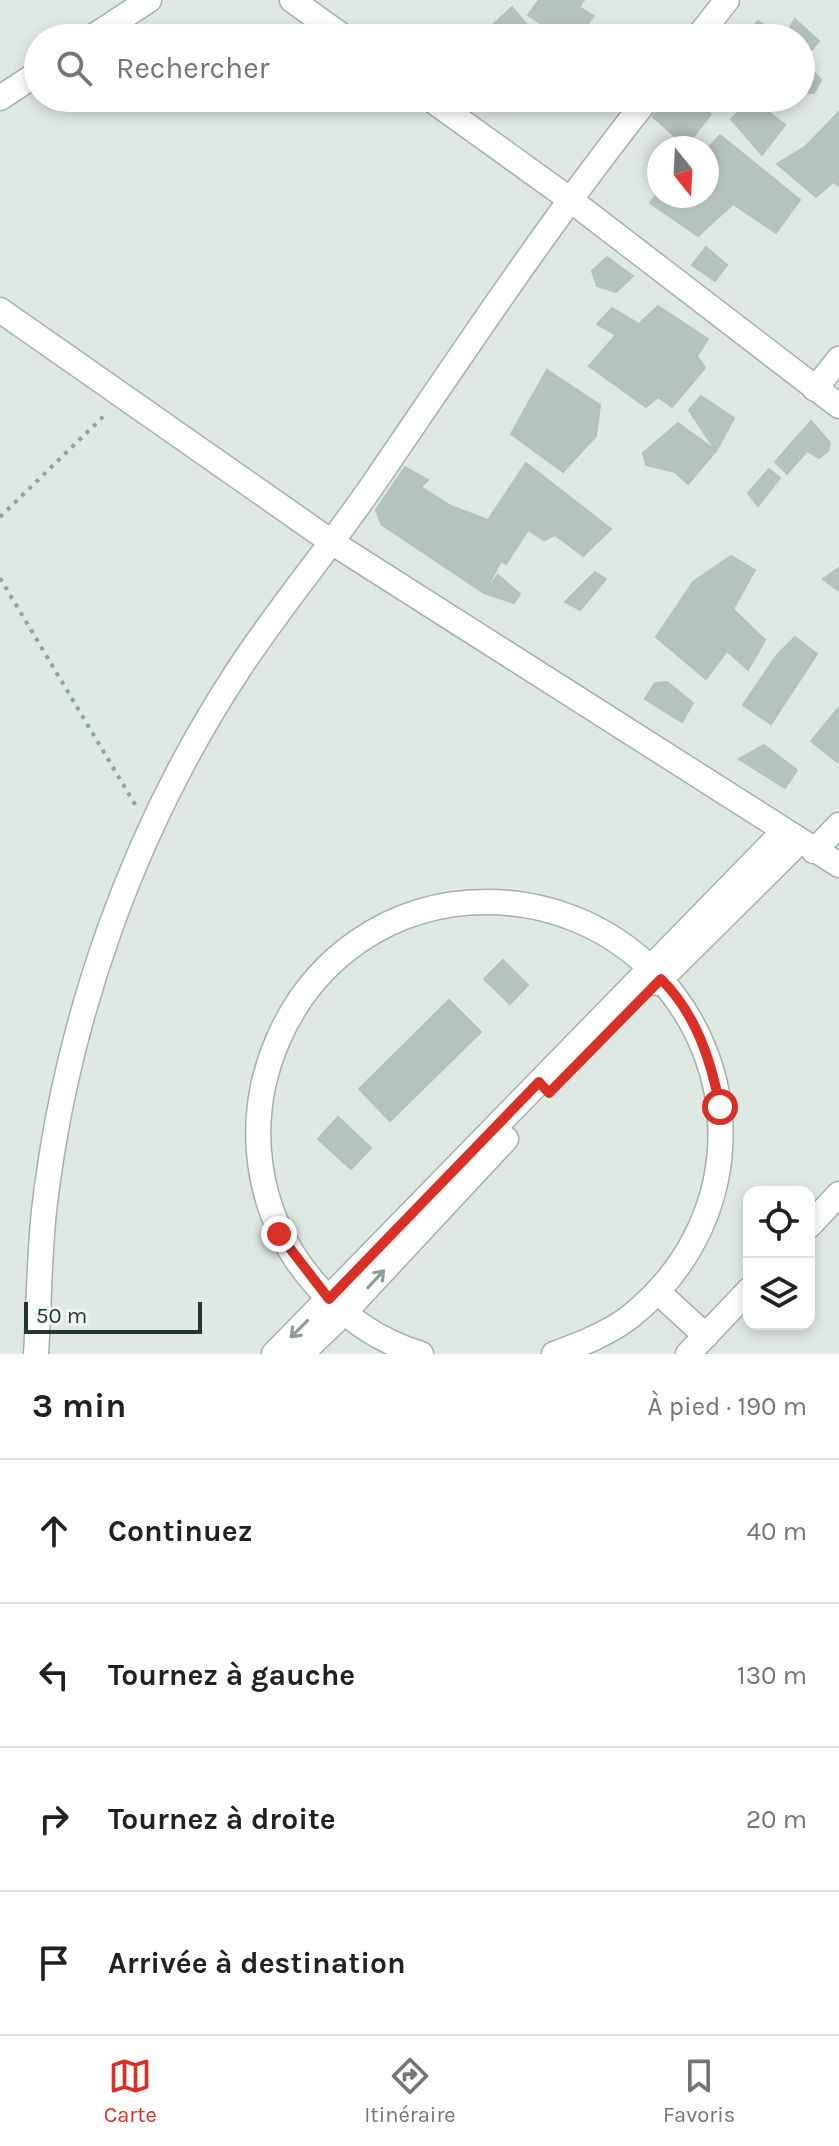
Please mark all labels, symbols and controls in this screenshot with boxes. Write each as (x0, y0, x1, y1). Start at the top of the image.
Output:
search box (24, 24, 815, 112)
icon: search (52, 46, 96, 90)
text: Rechercher (116, 50, 269, 86)
north arrow (647, 136, 719, 208)
route start (702, 1089, 738, 1125)
map controls (743, 1186, 815, 1330)
button: locate (743, 1186, 815, 1258)
route end (261, 1216, 297, 1252)
button: layers (743, 1258, 815, 1330)
one-way arrow (366, 1269, 385, 1289)
scale bar (24, 1298, 202, 1334)
text: 50 m (36, 1303, 87, 1329)
one-way arrow (290, 1319, 309, 1338)
text: 3 min (32, 1386, 126, 1426)
text: À pied · 190 m (648, 1391, 807, 1422)
icon: ahead (32, 1509, 76, 1553)
text: Continuez (108, 1513, 253, 1549)
text: 40 m (747, 1516, 807, 1547)
icon: left (32, 1653, 76, 1697)
text: Tournez à gauche (108, 1657, 355, 1693)
text: 130 m (737, 1660, 807, 1691)
icon: right (32, 1797, 76, 1841)
text: Tournez à droite (108, 1801, 336, 1837)
text: 20 m (746, 1804, 807, 1835)
icon: arrive (32, 1941, 76, 1985)
text: Arrivée à destination (108, 1945, 406, 1981)
tab: Carte (104, 2054, 157, 2128)
tab: Itinéraire (364, 2054, 456, 2128)
tab: Favoris (663, 2054, 735, 2128)

